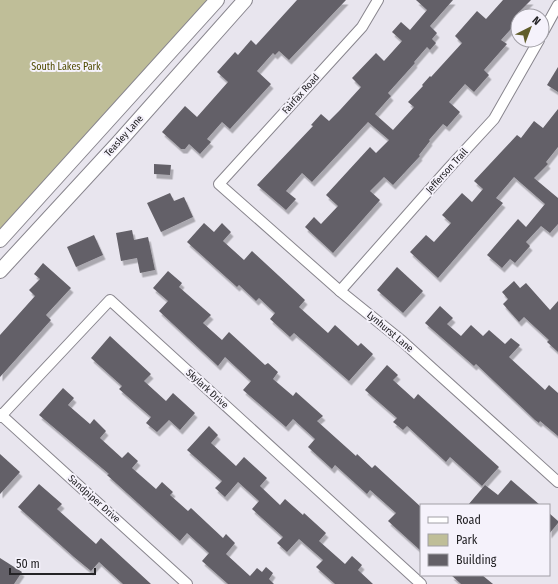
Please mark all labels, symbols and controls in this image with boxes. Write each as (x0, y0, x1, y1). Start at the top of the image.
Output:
north arrow (510, 8, 550, 48)
text: N (530, 14, 543, 28)
park label: South Lakes Park (31, 61, 101, 73)
street label: Fairfax Road (280, 71, 322, 117)
street label: Teasley Lane (102, 113, 146, 159)
street label: Jefferson Trail (424, 146, 471, 196)
street label: Lynhurst Lane (364, 309, 416, 355)
street label: Skylark Drive (183, 367, 231, 411)
street label: Sandpiper Drive (66, 473, 122, 525)
legend (420, 504, 550, 576)
text: Road (456, 513, 481, 527)
text: Park (456, 533, 478, 547)
scale bar (10, 550, 95, 576)
text: Building (456, 553, 497, 567)
text: 50 m (16, 557, 40, 571)

